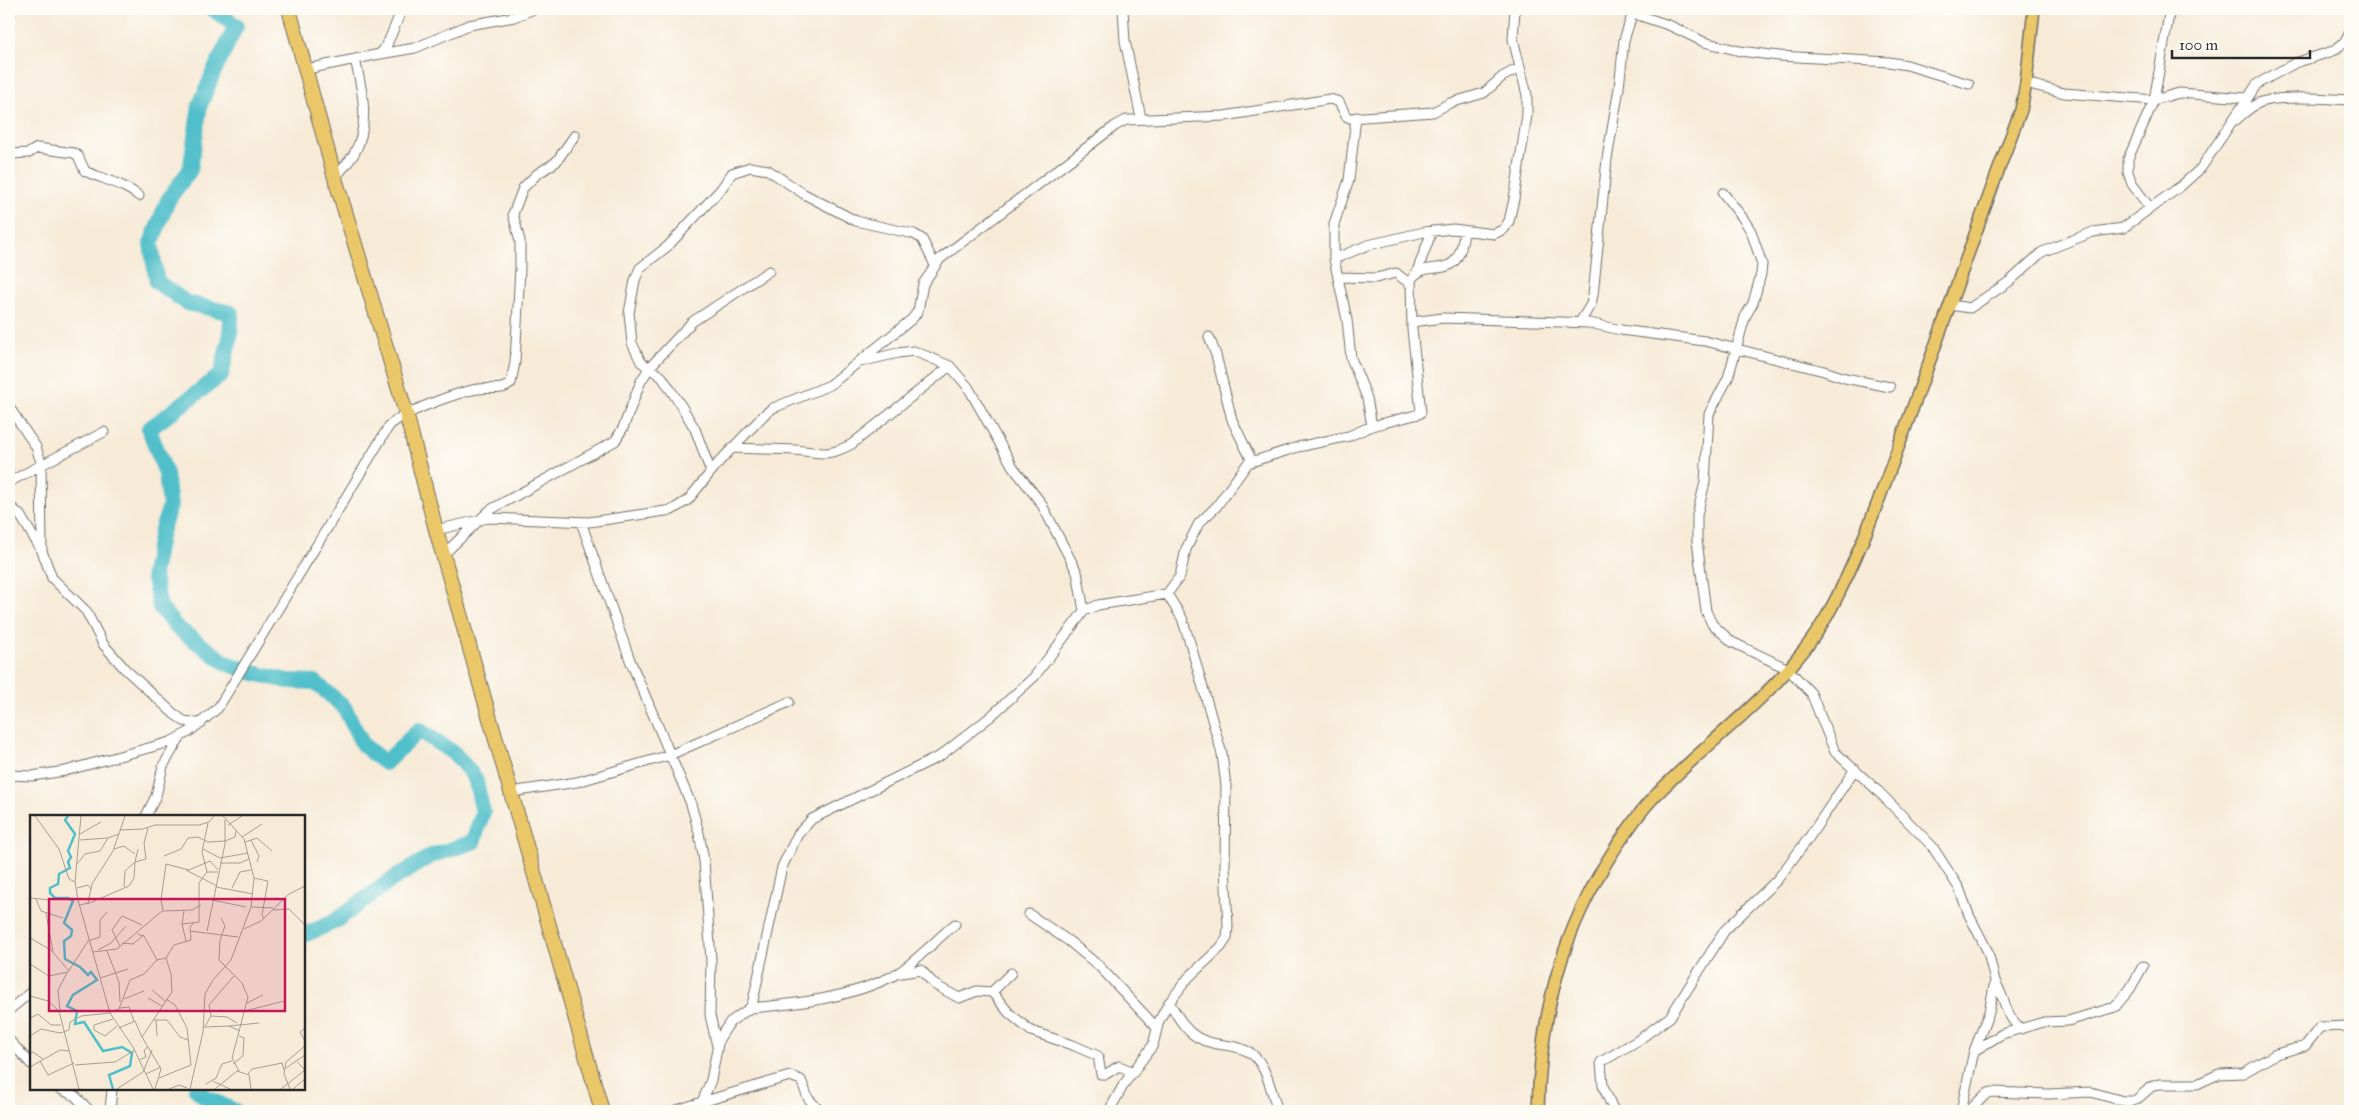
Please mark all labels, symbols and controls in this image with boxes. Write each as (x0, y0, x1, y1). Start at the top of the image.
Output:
scale bar (2172, 28, 2309, 60)
text: 100 m (2179, 36, 2219, 54)
inset map (30, 815, 305, 1090)

